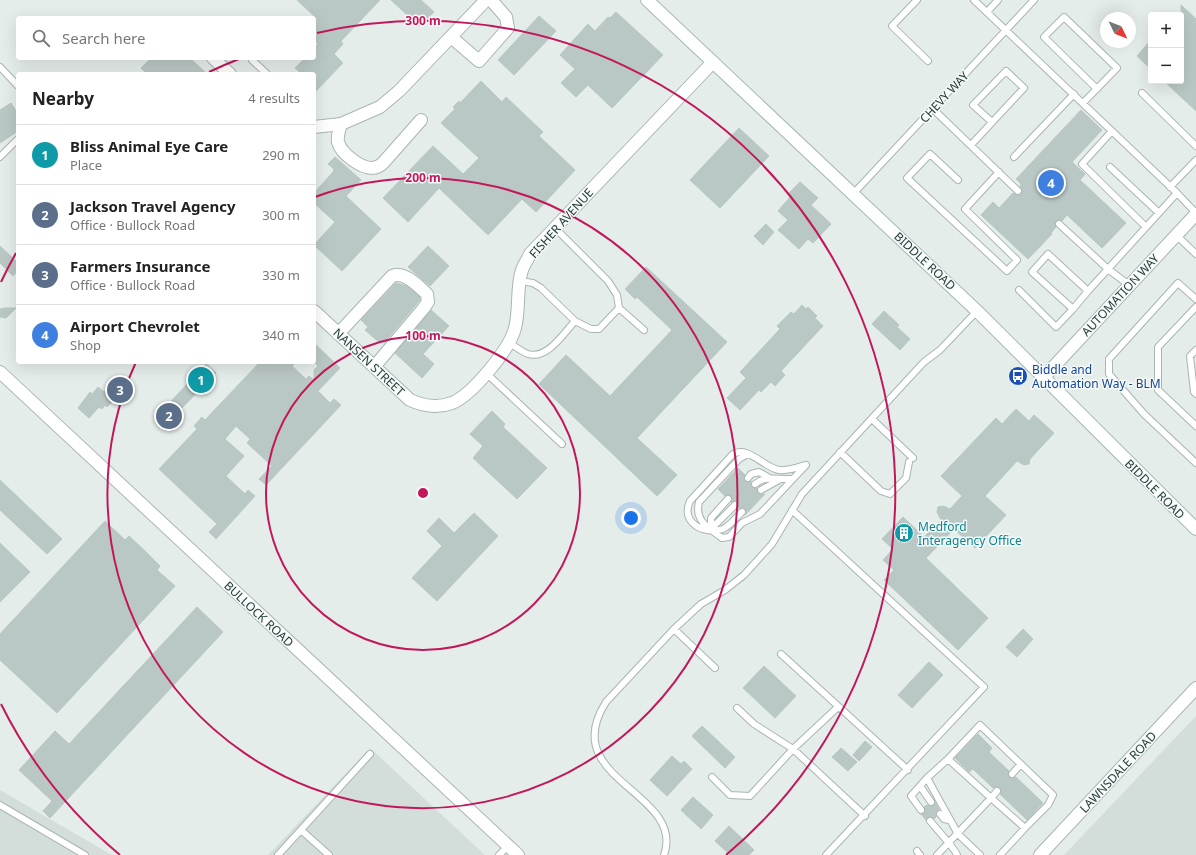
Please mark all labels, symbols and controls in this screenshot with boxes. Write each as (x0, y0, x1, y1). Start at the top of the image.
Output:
text: 300 m (405, 12, 441, 29)
north arrow (1100, 12, 1136, 48)
map controls (1148, 12, 1184, 84)
button: + (1148, 12, 1184, 48)
search box (16, 16, 316, 60)
icon: search (30, 27, 52, 49)
text: Search here (62, 28, 145, 48)
button: − (1148, 48, 1184, 84)
street label: CHEVY WAY (916, 67, 972, 126)
text: Nearby (32, 87, 94, 110)
text: 4 results (248, 89, 300, 107)
text: Bliss Animal Eye Care (70, 136, 228, 156)
text: 1 (41, 146, 49, 164)
text: 290 m (262, 146, 300, 164)
text: Place (70, 156, 102, 174)
pin: 4 (1038, 168, 1064, 198)
text: 200 m (405, 169, 441, 186)
street label: FISHER AVENUE (525, 184, 597, 262)
text: Jackson Travel Agency (70, 196, 236, 216)
text: 2 (41, 206, 49, 224)
text: 300 m (262, 206, 300, 224)
text: Office · Bullock Road (70, 216, 195, 234)
street label: BIDDLE ROAD (890, 228, 960, 294)
street label: AUTOMATION WAY (1077, 250, 1163, 340)
text: Farmers Insurance (70, 256, 210, 276)
text: 3 (41, 266, 49, 284)
text: 330 m (262, 266, 300, 284)
text: Office · Bullock Road (70, 276, 195, 294)
text: Airport Chevrolet (70, 316, 200, 336)
street label: NANSEN STREET (330, 324, 409, 400)
text: 4 (41, 326, 49, 344)
text: 340 m (262, 326, 300, 344)
text: 100 m (405, 327, 441, 344)
text: Shop (70, 336, 101, 354)
place label: Biddle and Automation Way - BLM (1032, 361, 1161, 392)
pin: 1 (188, 365, 214, 395)
bus stop icon: Biddle and Automation Way - BLM (1007, 365, 1029, 387)
pin: 3 (107, 375, 133, 405)
pin: 2 (156, 401, 182, 431)
street label: BIDDLE ROAD (1121, 455, 1189, 523)
centre of rings (416, 486, 430, 500)
your location (621, 508, 641, 528)
place label: Medford Interagency Office (918, 518, 1022, 549)
building icon: Medford Interagency Office (893, 522, 915, 544)
street label: BULLOCK ROAD (220, 577, 298, 651)
street label: LAWNSDALE ROAD (1076, 727, 1160, 816)

